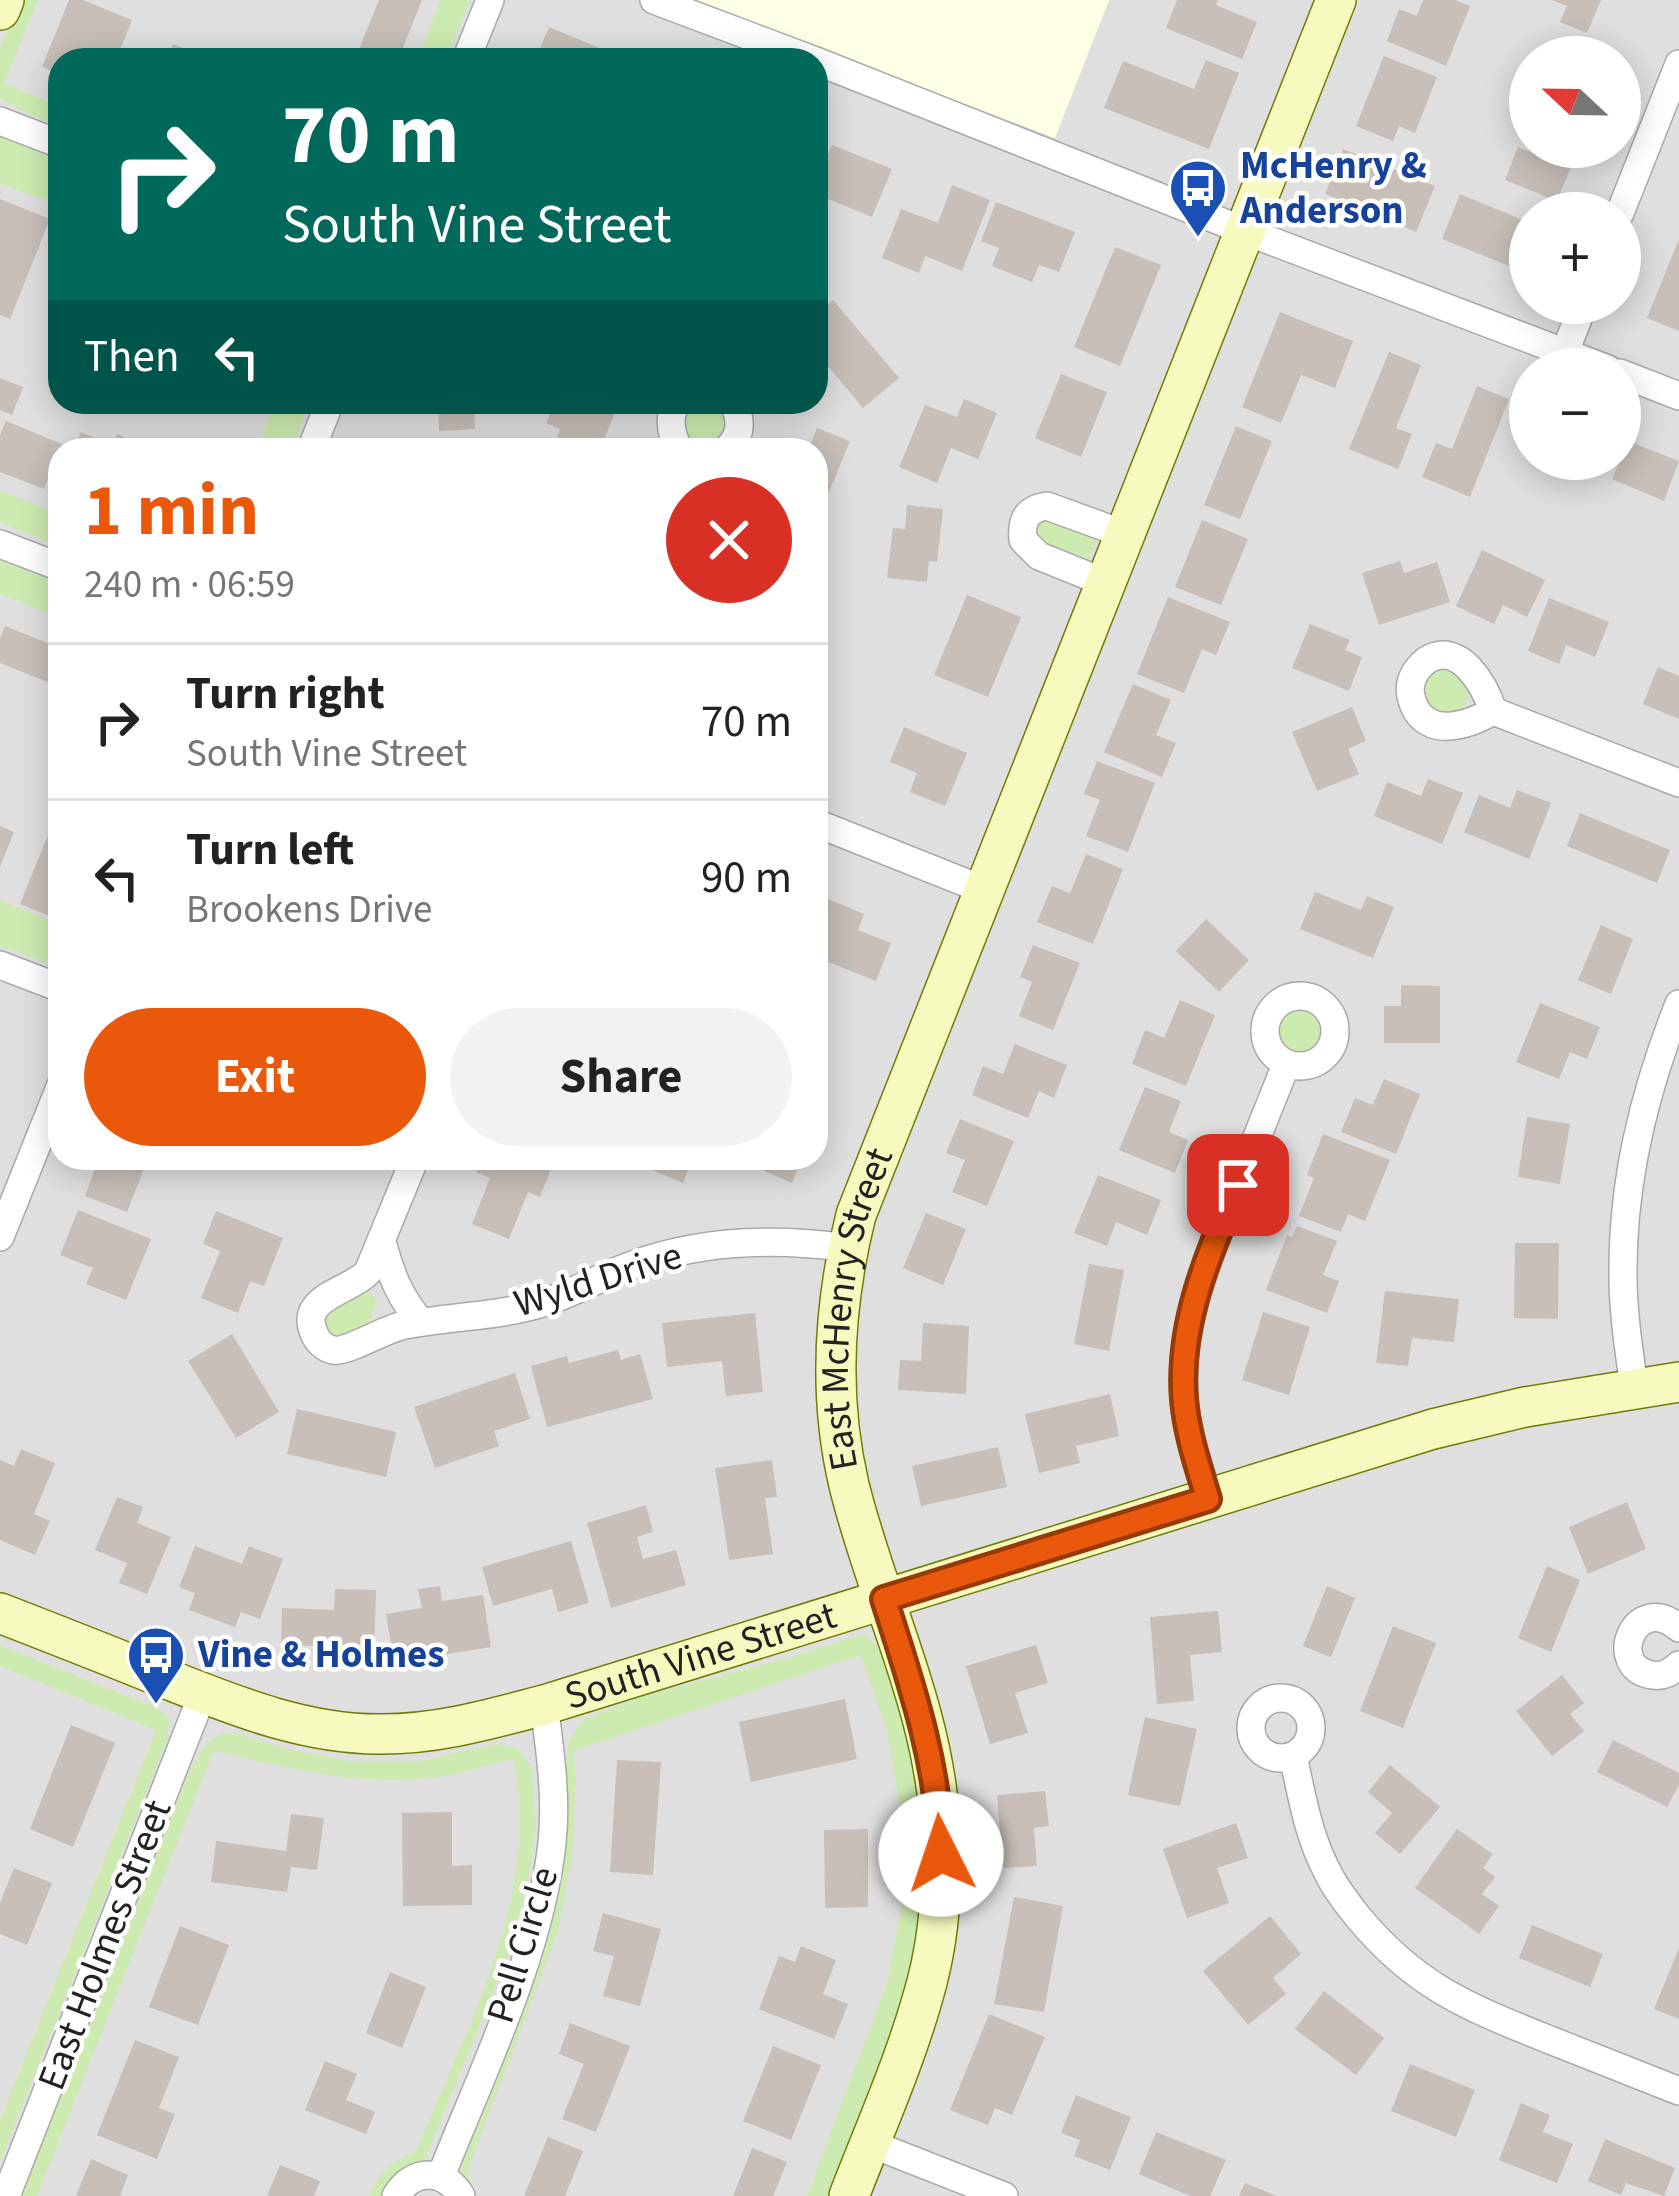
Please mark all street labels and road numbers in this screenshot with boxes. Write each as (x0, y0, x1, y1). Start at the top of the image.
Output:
street label: East McHenry Street (808, 1140, 908, 1475)
street label: Wyld Drive (507, 1228, 689, 1332)
street label: South Vine Street (558, 1588, 843, 1725)
street label: East Holmes Street (24, 1792, 186, 2098)
street label: Pell Circle (473, 1860, 573, 2030)

